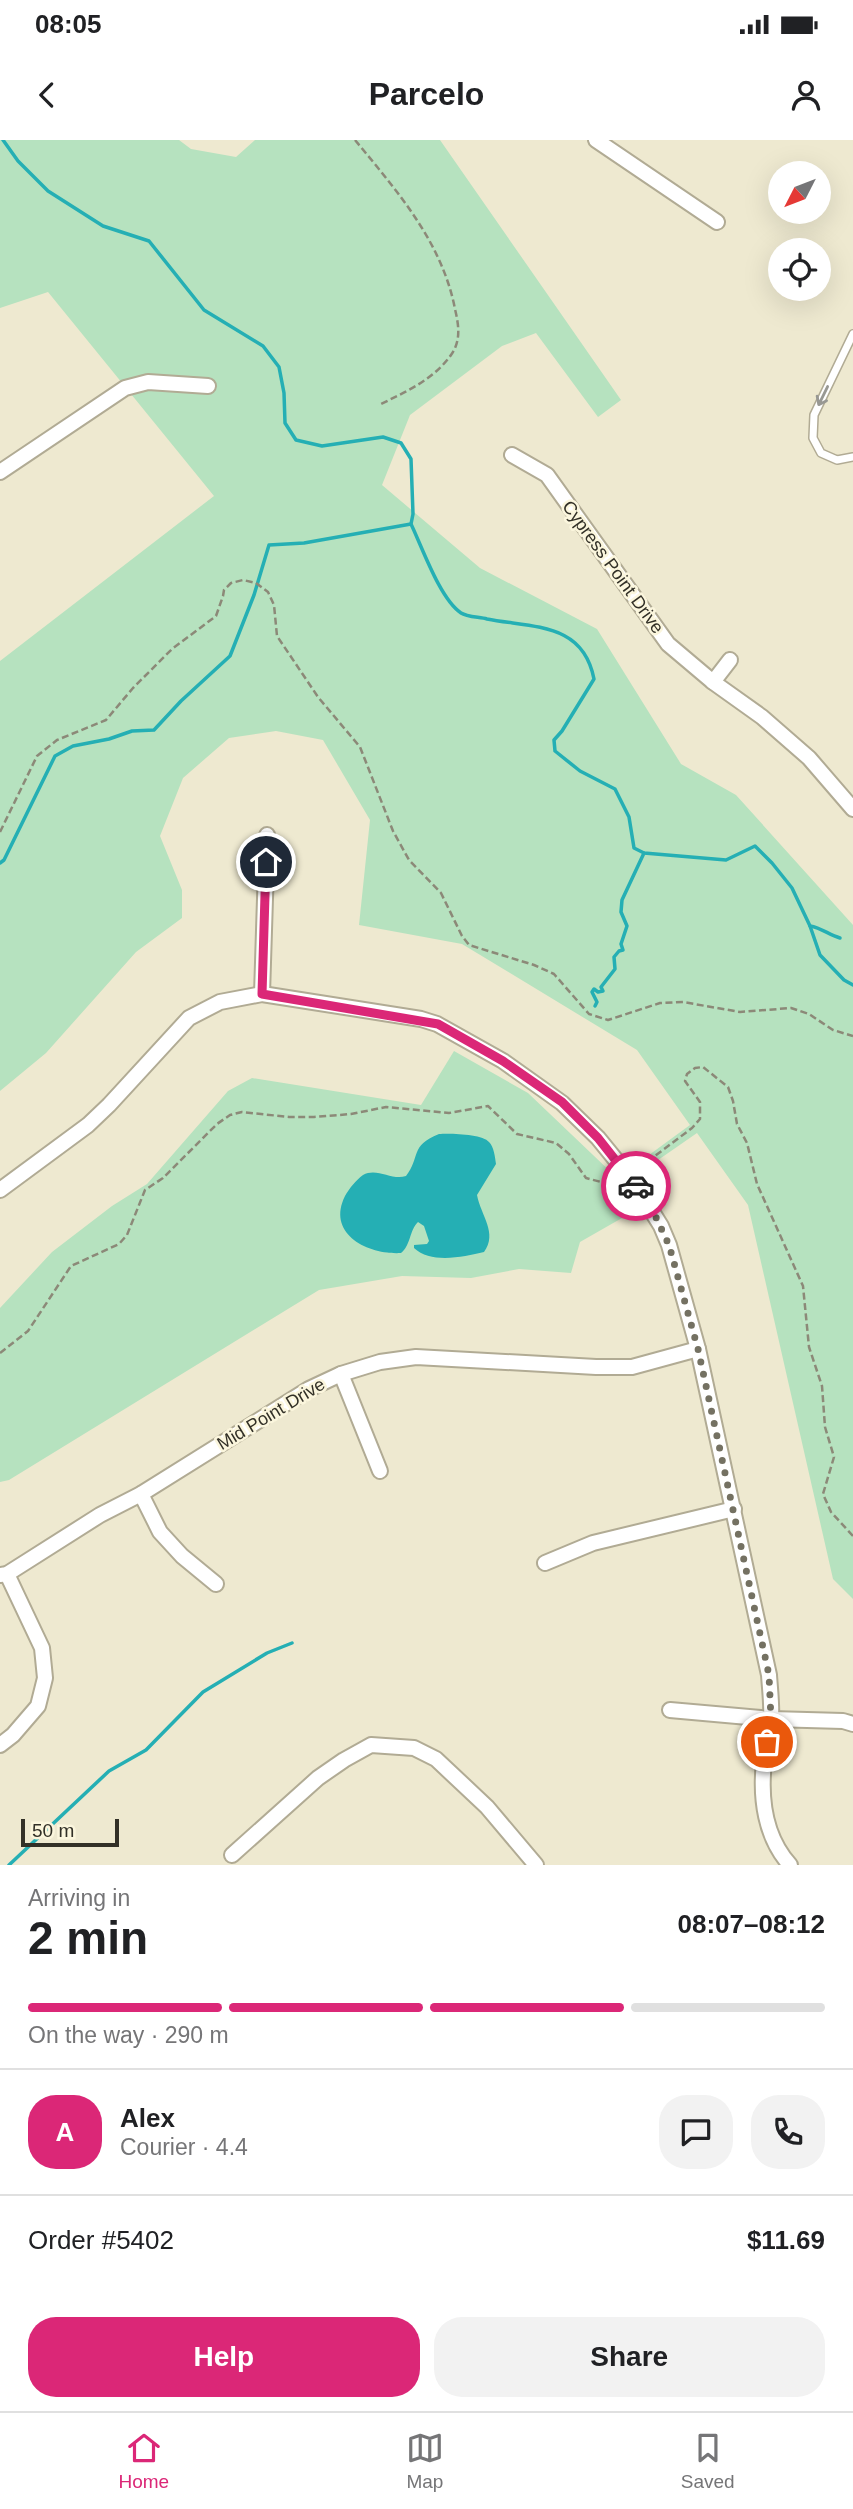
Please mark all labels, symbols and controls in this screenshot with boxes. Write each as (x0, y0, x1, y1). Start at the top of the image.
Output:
text: 08:05 (35, 9, 102, 39)
icon: back (28, 76, 66, 114)
text: Parcelo (369, 76, 484, 112)
icon: person (787, 76, 825, 114)
north arrow (768, 161, 831, 224)
map controls (768, 161, 831, 301)
button: locate (768, 238, 831, 301)
one-way arrow (816, 385, 830, 406)
street label: Cypress Point Drive (558, 497, 668, 637)
pin (236, 832, 296, 892)
icon: home (247, 843, 285, 881)
courier (601, 1151, 671, 1221)
icon: car (617, 1167, 655, 1205)
street label: Mid Point Drive (214, 1374, 328, 1454)
pin (737, 1712, 797, 1772)
icon: bag (748, 1723, 786, 1761)
scale bar (21, 1816, 119, 1848)
text: 50 m (32, 1820, 74, 1841)
text: Arriving in (28, 1885, 130, 1911)
text: 08:07–08:12 (678, 1909, 825, 1939)
text: 2 min (28, 1912, 148, 1964)
text: On the way · 290 m (28, 2022, 229, 2048)
button: chat (659, 2095, 733, 2169)
button: phone (751, 2095, 825, 2169)
text: Alex (120, 2103, 175, 2133)
text: A (56, 2117, 74, 2147)
text: Courier · 4.4 (120, 2134, 248, 2160)
text: Order #5402 (28, 2225, 174, 2255)
text: $11.69 (747, 2225, 825, 2255)
button: Help (28, 2317, 420, 2397)
button: Share (434, 2317, 825, 2397)
tab: Home (118, 2429, 169, 2493)
tab: Map (406, 2429, 444, 2493)
tab: Saved (681, 2429, 735, 2493)

